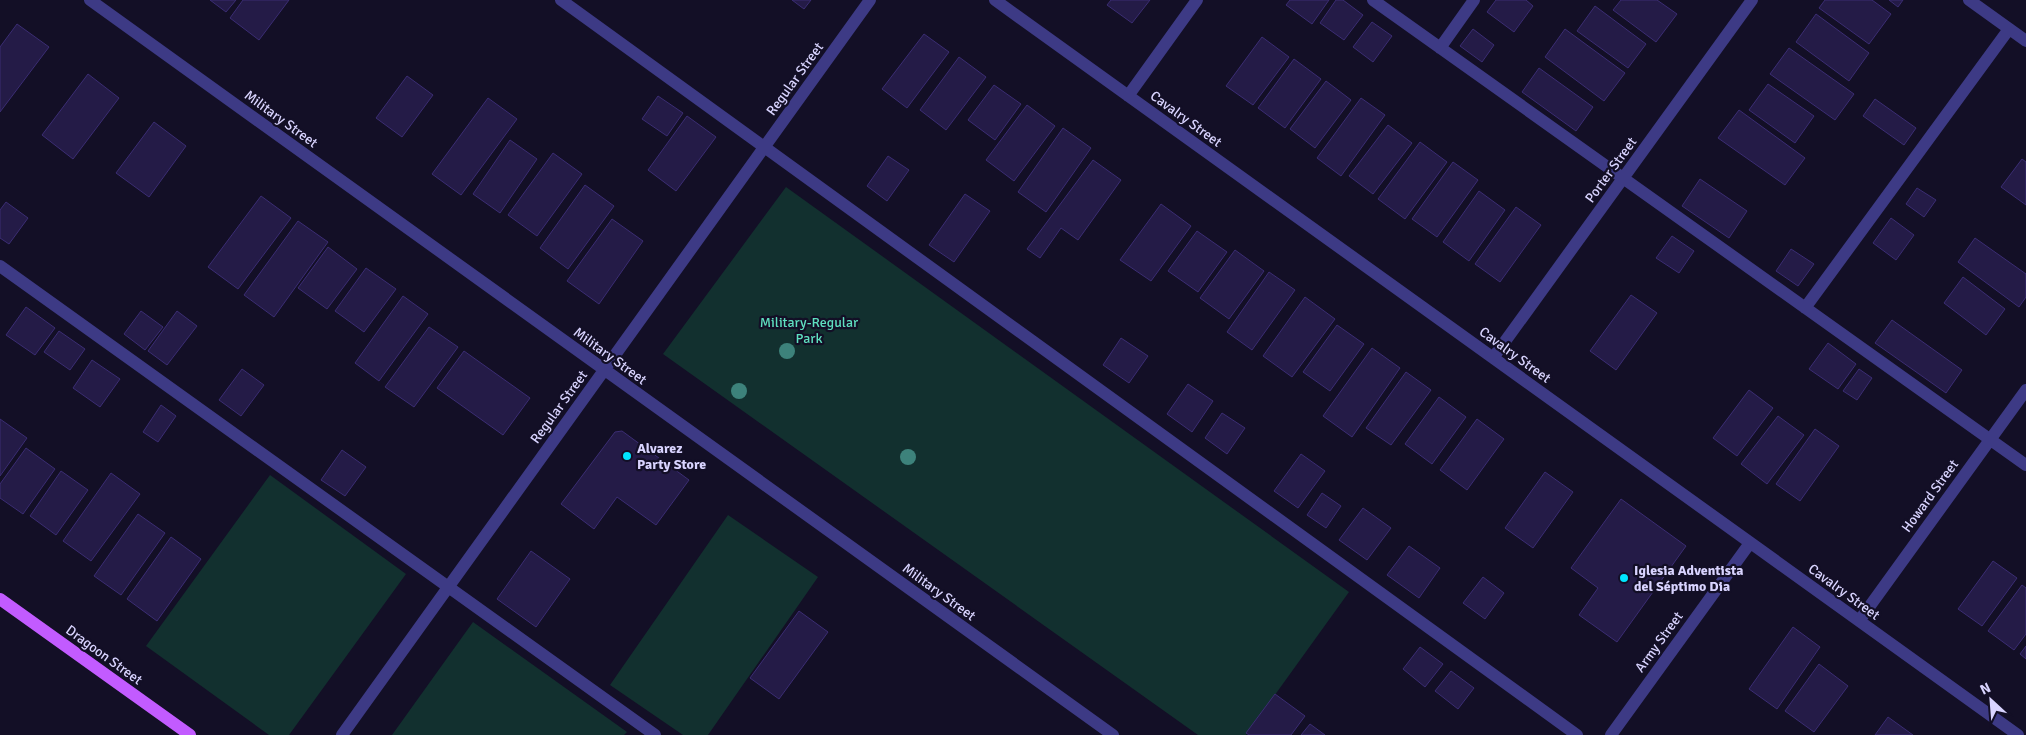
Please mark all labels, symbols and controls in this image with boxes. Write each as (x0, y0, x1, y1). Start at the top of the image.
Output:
street label: Regular Street (763, 39, 827, 119)
street label: Military Street (241, 87, 321, 151)
street label: Cavalry Street (1147, 87, 1225, 151)
street label: Porter Street (1582, 134, 1640, 206)
park label: Military-Regular Park (760, 314, 859, 347)
street label: Cavalry Street (1476, 323, 1554, 387)
street label: Military Street (570, 324, 650, 388)
street label: Regular Street (527, 367, 591, 447)
place label: Alvarez Party Store (637, 440, 706, 473)
marker: Alvarez Party Store (621, 450, 633, 462)
street label: Howard Street (1898, 456, 1962, 536)
street label: Military Street (899, 560, 979, 624)
street label: Cavalry Street (1805, 560, 1883, 624)
place label: Iglesia Adventista del Séptimo Dia (1634, 562, 1743, 595)
marker: Iglesia Adventista del Séptimo Dia (1618, 572, 1630, 584)
street label: Army Street (1631, 608, 1687, 676)
street label: Dragoon Street (62, 622, 146, 688)
north arrow (1966, 675, 2016, 725)
text: N (1977, 679, 1994, 699)

